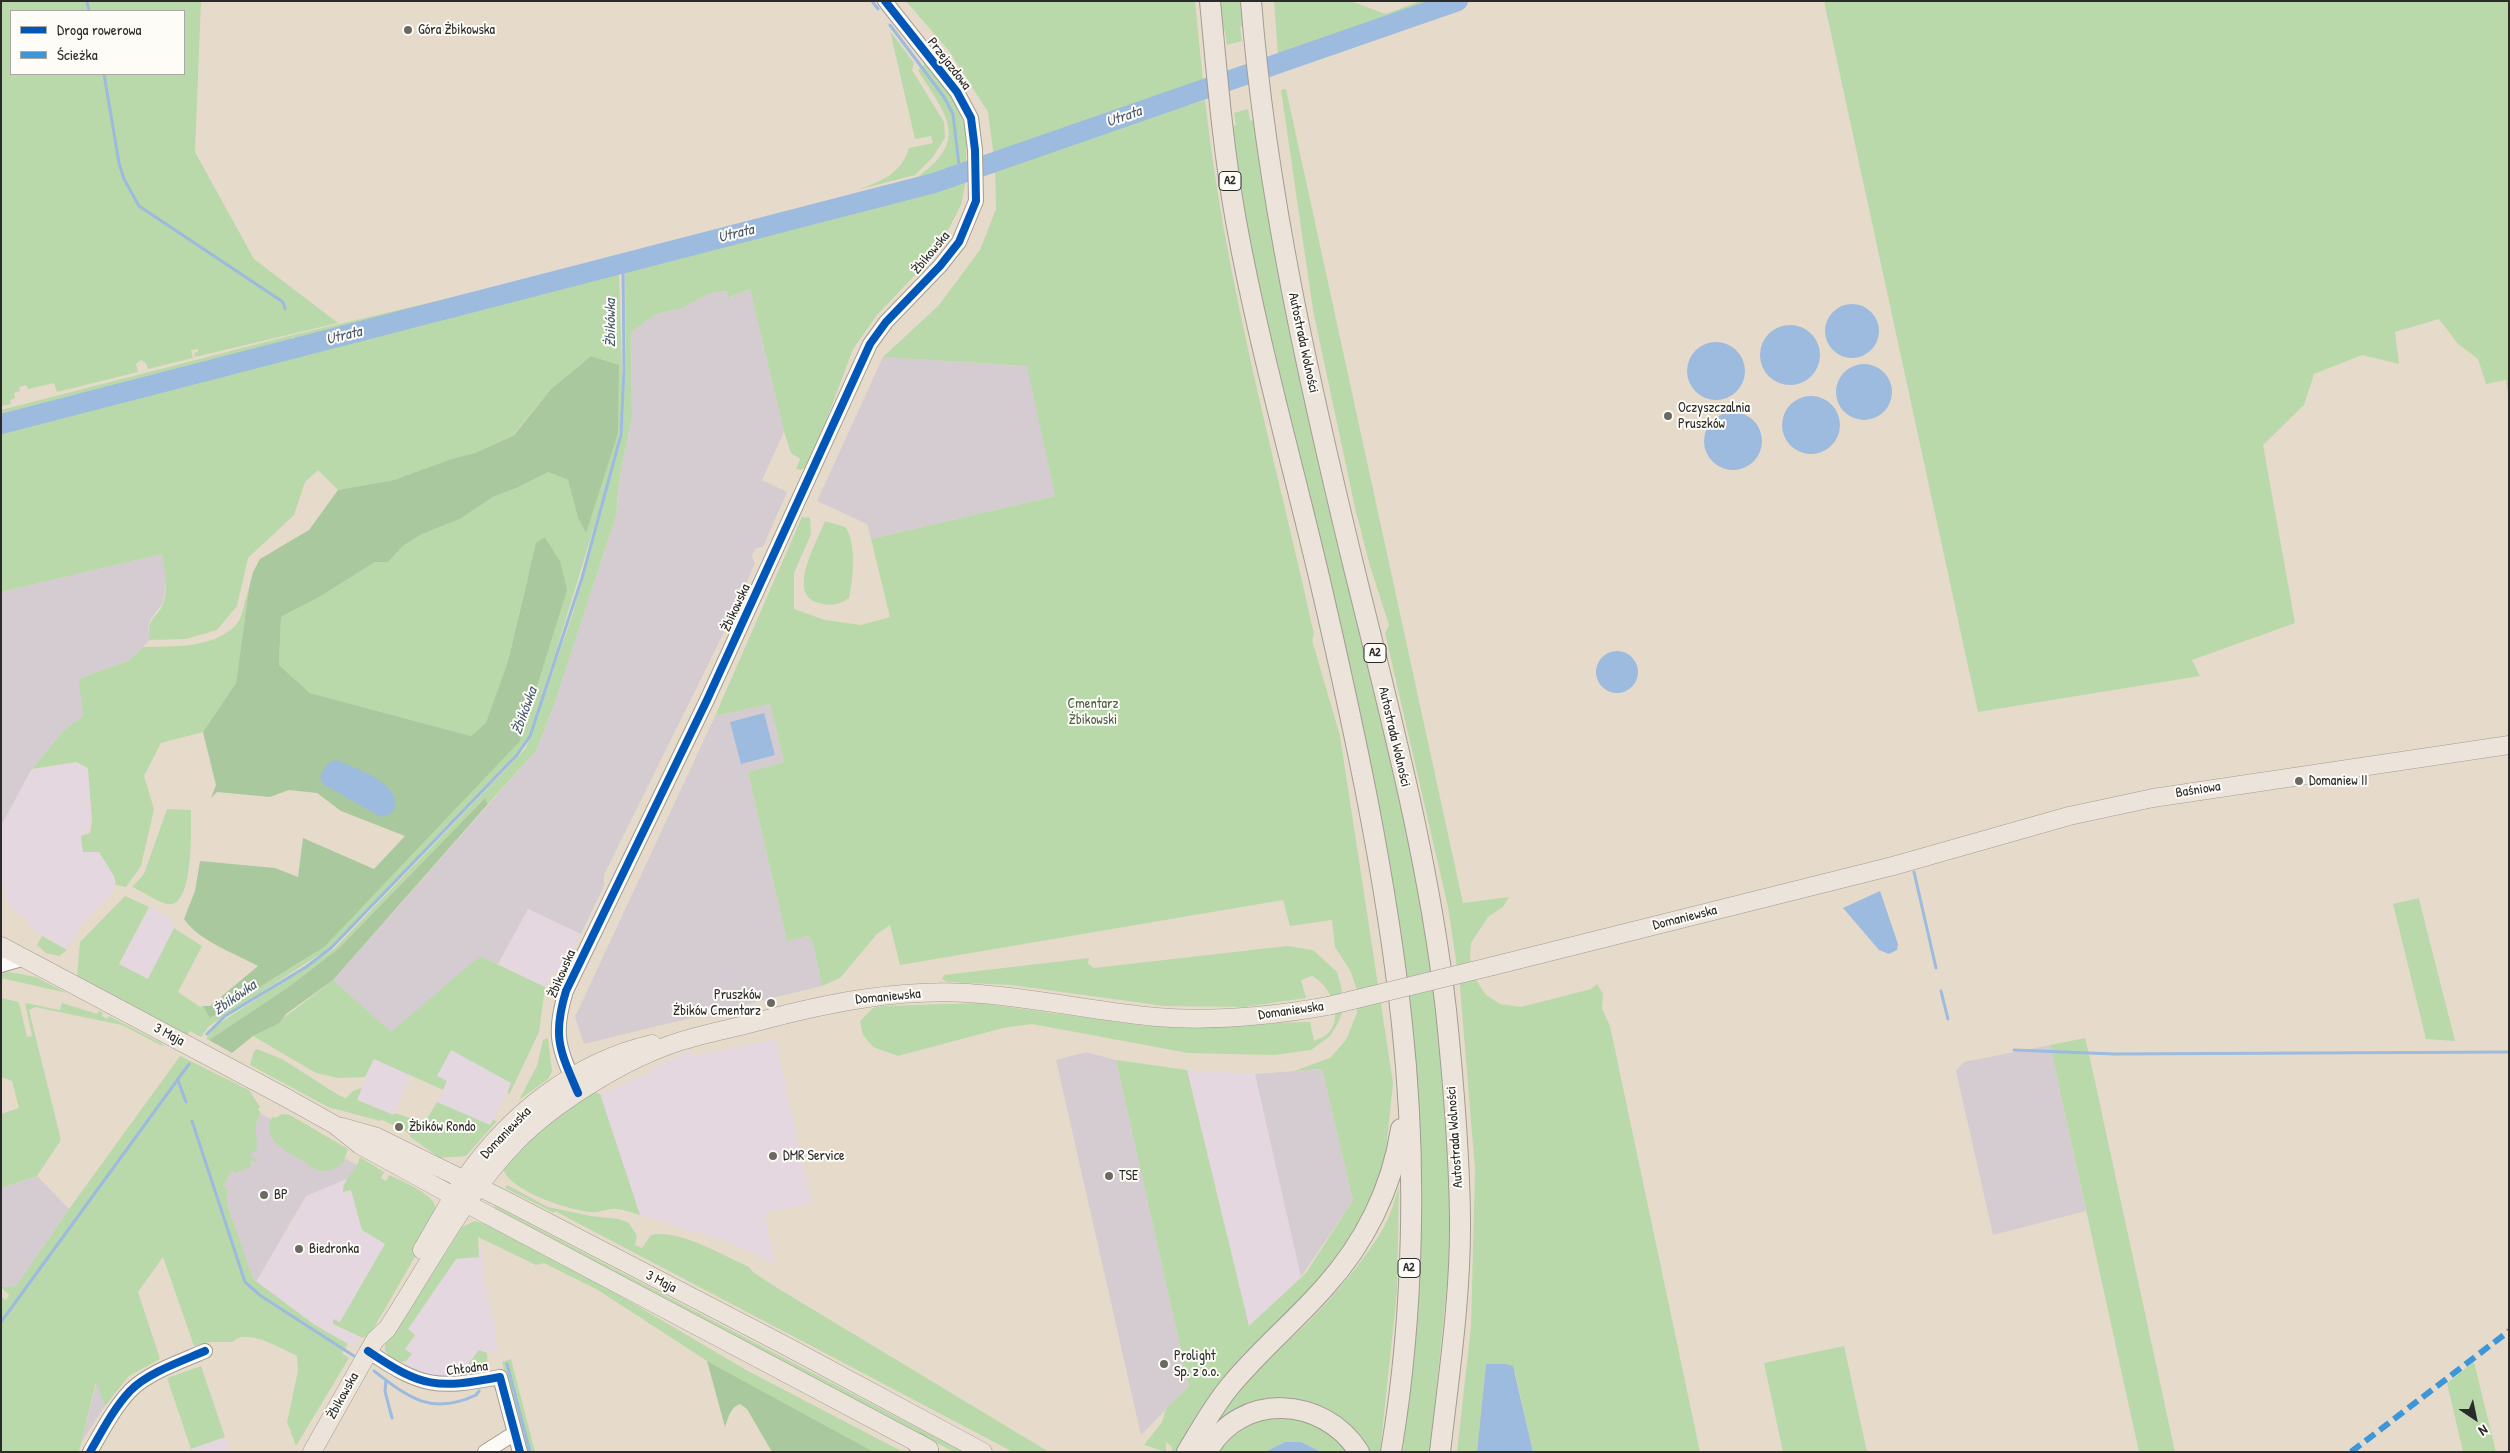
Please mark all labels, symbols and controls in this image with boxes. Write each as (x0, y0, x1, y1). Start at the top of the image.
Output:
legend (10, 10, 185, 75)
text: Droga rowerowa (57, 19, 141, 40)
place label: Góra Żbikowska (418, 22, 495, 38)
marker: Góra Żbikowska (402, 24, 414, 36)
street label: Przejazdowa (923, 35, 975, 93)
text: Ścieżka (57, 44, 98, 65)
water label: Utrata (1104, 103, 1144, 131)
road number: A2 (1219, 172, 1241, 190)
water label: Utrata (716, 221, 756, 247)
street label: Żbikowska (908, 228, 954, 278)
street label: Autostrada Wolności (1284, 291, 1322, 395)
water label: Żbikówka (602, 299, 620, 347)
water label: Utrata (324, 323, 364, 349)
place label: Oczyszczalnia Pruszków (1678, 400, 1750, 432)
marker: Oczyszczalnia Pruszków (1662, 410, 1674, 422)
street label: Żbikowska (718, 582, 754, 634)
road number: A2 (1364, 644, 1386, 662)
water label: Żbikówka (508, 685, 542, 737)
street label: Autostrada Wolności (1374, 685, 1414, 789)
park label: Cmentarz Żbikowski (1068, 696, 1118, 729)
place label: Domaniew II (2309, 773, 2368, 789)
marker: Domaniew II (2293, 775, 2305, 787)
street label: Baśniowa (2174, 778, 2222, 802)
street label: Domaniewska (1651, 902, 1719, 934)
street label: Żbikowska (544, 947, 580, 1001)
water label: Żbikówka (210, 977, 260, 1019)
street label: Domaniewska (855, 986, 921, 1008)
place label: Pruszków Żbików Cmentarz (673, 987, 761, 1020)
marker: Pruszków Żbików Cmentarz (765, 997, 777, 1009)
street label: Domaniewska (1257, 998, 1325, 1024)
street label: 3 Maja (151, 1020, 187, 1050)
street label: Autostrada Wolności (1443, 1086, 1467, 1188)
street label: Domaniewska (477, 1104, 535, 1162)
place label: Żbików Rondo (409, 1119, 476, 1135)
marker: Żbików Rondo (393, 1121, 405, 1133)
place label: DMR Service (783, 1148, 845, 1164)
marker: DMR Service (767, 1150, 779, 1162)
place label: TSE (1119, 1168, 1138, 1184)
marker: TSE (1103, 1170, 1115, 1182)
place label: BP (274, 1187, 288, 1203)
marker: BP (258, 1189, 270, 1201)
place label: Biedronka (309, 1241, 359, 1257)
marker: Biedronka (293, 1243, 305, 1255)
road number: A2 (1398, 1258, 1420, 1278)
street label: 3 Maja (643, 1267, 679, 1297)
place label: Prolight Sp. z o.o. (1174, 1348, 1219, 1380)
street label: Chłodna (445, 1358, 489, 1380)
marker: Prolight Sp. z o.o. (1158, 1358, 1170, 1370)
street label: Żbikowska (323, 1370, 363, 1422)
north arrow (2450, 1393, 2500, 1443)
text: N (2475, 1421, 2492, 1441)

